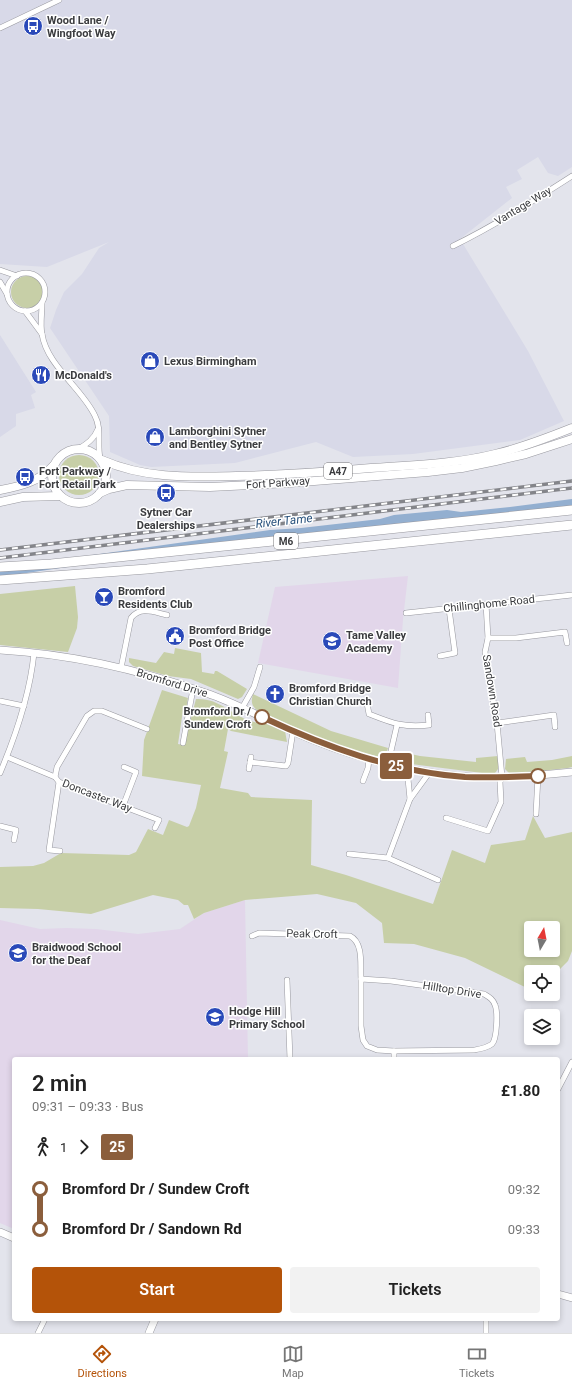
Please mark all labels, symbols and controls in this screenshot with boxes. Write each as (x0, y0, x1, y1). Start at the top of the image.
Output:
place label: Wood Lane / Wingfoot Way (47, 14, 116, 40)
bus stop icon: Wood Lane / Wingfoot Way (22, 15, 44, 37)
street label: Vantage Way (492, 184, 554, 228)
shop icon: Lexus Birmingham (139, 350, 161, 372)
place label: Lexus Birmingham (164, 355, 256, 368)
restaurant icon: McDonald's (30, 364, 52, 386)
place label: McDonald's (55, 369, 112, 382)
place label: Lamborghini Sytner and Bentley Sytner (169, 425, 266, 451)
shop icon: Lamborghini Sytner and Bentley Sytner (144, 426, 166, 448)
road number: A47 (324, 463, 352, 479)
place label: Fort Parkway / Fort Retail Park (39, 465, 116, 491)
bus stop icon: Fort Parkway / Fort Retail Park (14, 466, 36, 488)
street label: Fort Parkway (246, 474, 311, 492)
bus stop icon: Sytner Car Dealerships (155, 482, 177, 504)
place label: Sytner Car Dealerships (137, 506, 196, 532)
water label: River Tame (255, 511, 313, 531)
road number: M6 (274, 533, 298, 549)
place label: Bromford Residents Club (118, 585, 192, 611)
bar icon: Bromford Residents Club (93, 586, 115, 608)
street label: Chillinghome Road (443, 593, 535, 615)
place label: Bromford Bridge Post Office (189, 624, 271, 650)
public building icon: Bromford Bridge Post Office (164, 625, 186, 647)
place label: Tame Valley Academy (346, 629, 407, 655)
school or university icon: Tame Valley Academy (321, 630, 343, 652)
street label: Sandown Road (480, 654, 504, 728)
street label: Bromford Drive (135, 666, 209, 700)
place label: Bromford Bridge Christian Church (289, 682, 372, 708)
church icon: Bromford Bridge Christian Church (264, 683, 286, 705)
place label: Bromford Dr / Sundew Croft (183, 705, 251, 731)
marker: Bromford Dr / Sundew Croft (254, 709, 270, 725)
line badge: 25 (378, 753, 414, 779)
text: 25 (388, 758, 404, 774)
unlabelled marker (530, 768, 546, 784)
street label: Doncaster Way (60, 777, 134, 816)
north arrow (524, 921, 560, 957)
map controls (524, 921, 560, 1045)
street label: Peak Croft (286, 927, 338, 941)
place label: Braidwood School for the Deaf (32, 941, 121, 967)
school or university icon: Braidwood School for the Deaf (7, 942, 29, 964)
button: locate (524, 965, 560, 1001)
street label: Hilltop Drive (422, 979, 482, 1001)
place label: Hodge Hill Primary School (229, 1005, 305, 1031)
school or university icon: Hodge Hill Primary School (204, 1006, 226, 1028)
button: layers (524, 1009, 560, 1045)
text: 2 min (32, 1071, 87, 1096)
text: £1.80 (501, 1082, 540, 1100)
text: 09:31 – 09:33 · Bus (32, 1099, 144, 1114)
icon: walk (32, 1136, 54, 1158)
icon: forward (73, 1136, 95, 1158)
text: 25 (109, 1139, 125, 1155)
text: 1 (60, 1140, 67, 1155)
text: Bromford Dr / Sundew Croft (62, 1180, 249, 1198)
text: 09:32 (508, 1182, 540, 1197)
text: Bromford Dr / Sandown Rd (62, 1220, 242, 1238)
text: 09:33 (508, 1222, 540, 1237)
button: Start (32, 1267, 282, 1313)
button: Tickets (290, 1267, 540, 1313)
tab: Directions (78, 1343, 127, 1380)
tab: Map (282, 1343, 304, 1380)
tab: Tickets (459, 1343, 495, 1380)

